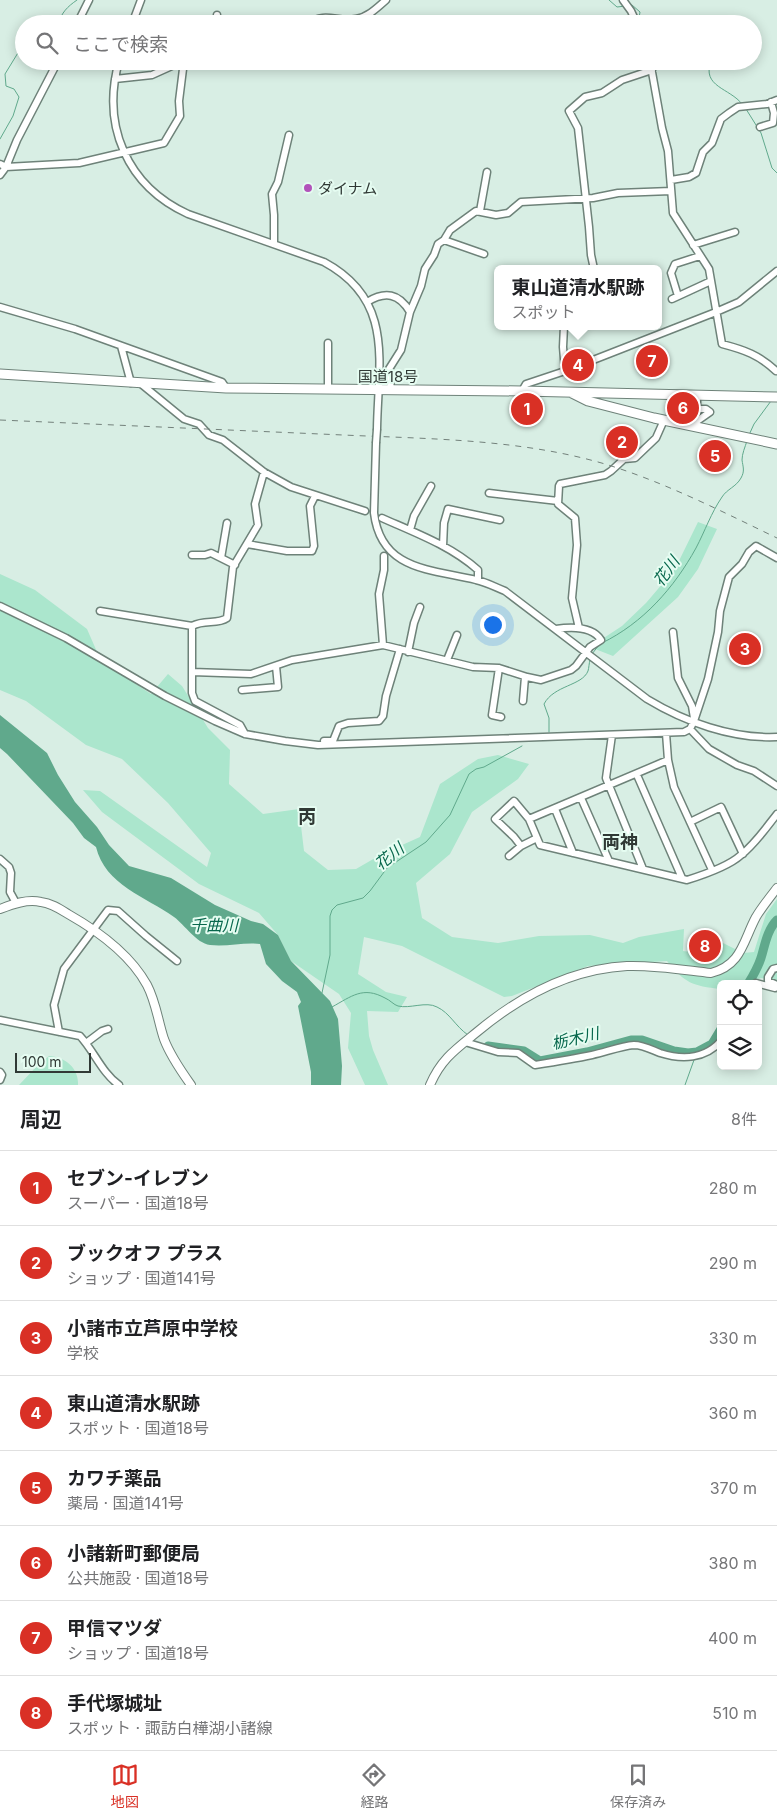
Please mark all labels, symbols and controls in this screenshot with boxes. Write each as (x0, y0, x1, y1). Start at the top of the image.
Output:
search box (15, 15, 762, 70)
icon: search (33, 29, 61, 57)
text: ここで検索 (73, 33, 168, 56)
place label: ダイナム (318, 179, 377, 198)
marker: ダイナム (302, 182, 314, 194)
popup (494, 265, 662, 330)
text: 東山道清水駅跡 (511, 276, 645, 299)
text: スポット (511, 302, 576, 322)
pin: 7 (636, 342, 668, 380)
pin: 4 (562, 346, 594, 384)
street label: 国道18号 (358, 367, 418, 386)
pin: 6 (667, 389, 699, 427)
pin: 1 (511, 390, 543, 428)
pin: 2 (606, 423, 638, 461)
pin: 5 (699, 437, 731, 475)
water label: 花川 (649, 551, 685, 590)
your location (480, 612, 506, 638)
pin: 3 (729, 630, 761, 668)
district label: 丙 (298, 806, 316, 827)
district label: 両神 (602, 831, 638, 852)
water label: 花川 (370, 837, 409, 874)
water label: 千曲川 (190, 915, 240, 935)
pin: 8 (689, 927, 721, 965)
map controls (717, 980, 762, 1070)
button: locate (717, 980, 762, 1025)
water label: 栃木川 (549, 1022, 603, 1053)
button: layers (717, 1025, 762, 1070)
scale bar (15, 1050, 91, 1073)
text: 100 m (22, 1053, 62, 1070)
text: 周辺 (20, 1107, 62, 1132)
text: 8件 (731, 1109, 757, 1129)
text: セブン-イレブン (67, 1167, 209, 1190)
text: 1 (33, 1178, 39, 1198)
text: 280 m (709, 1178, 757, 1198)
text: スーパー · 国道18号 (67, 1193, 209, 1213)
text: ブックオフ プラス (67, 1242, 223, 1265)
text: 2 (31, 1253, 41, 1273)
text: 290 m (709, 1253, 757, 1273)
text: ショップ · 国道141号 (67, 1268, 216, 1288)
text: 小諸市立芦原中学校 (67, 1317, 238, 1340)
text: 3 (31, 1328, 41, 1348)
text: 330 m (709, 1328, 757, 1348)
text: 学校 (67, 1343, 99, 1363)
text: 東山道清水駅跡 (67, 1392, 200, 1415)
text: 4 (31, 1403, 41, 1423)
text: 360 m (709, 1403, 757, 1423)
text: スポット · 国道18号 (67, 1418, 209, 1438)
text: カワチ薬品 (67, 1467, 162, 1490)
text: 5 (31, 1478, 41, 1498)
text: 370 m (710, 1478, 757, 1498)
text: 薬局 · 国道141号 (67, 1493, 184, 1513)
text: 小諸新町郵便局 (67, 1542, 200, 1565)
text: 6 (31, 1553, 41, 1573)
text: 380 m (709, 1553, 757, 1573)
text: 公共施設 · 国道18号 (67, 1568, 209, 1588)
text: 甲信マツダ (67, 1617, 162, 1640)
text: 7 (31, 1628, 41, 1648)
text: 400 m (708, 1628, 757, 1648)
text: ショップ · 国道18号 (67, 1643, 209, 1663)
text: 手代塚城址 (67, 1692, 162, 1715)
text: 8 (31, 1703, 41, 1723)
text: 510 m (712, 1703, 757, 1723)
text: スポット · 諏訪白樺湖小諸線 (67, 1718, 273, 1738)
tab: 地図 (111, 1761, 139, 1811)
tab: 経路 (360, 1761, 388, 1811)
tab: 保存済み (610, 1761, 666, 1811)

